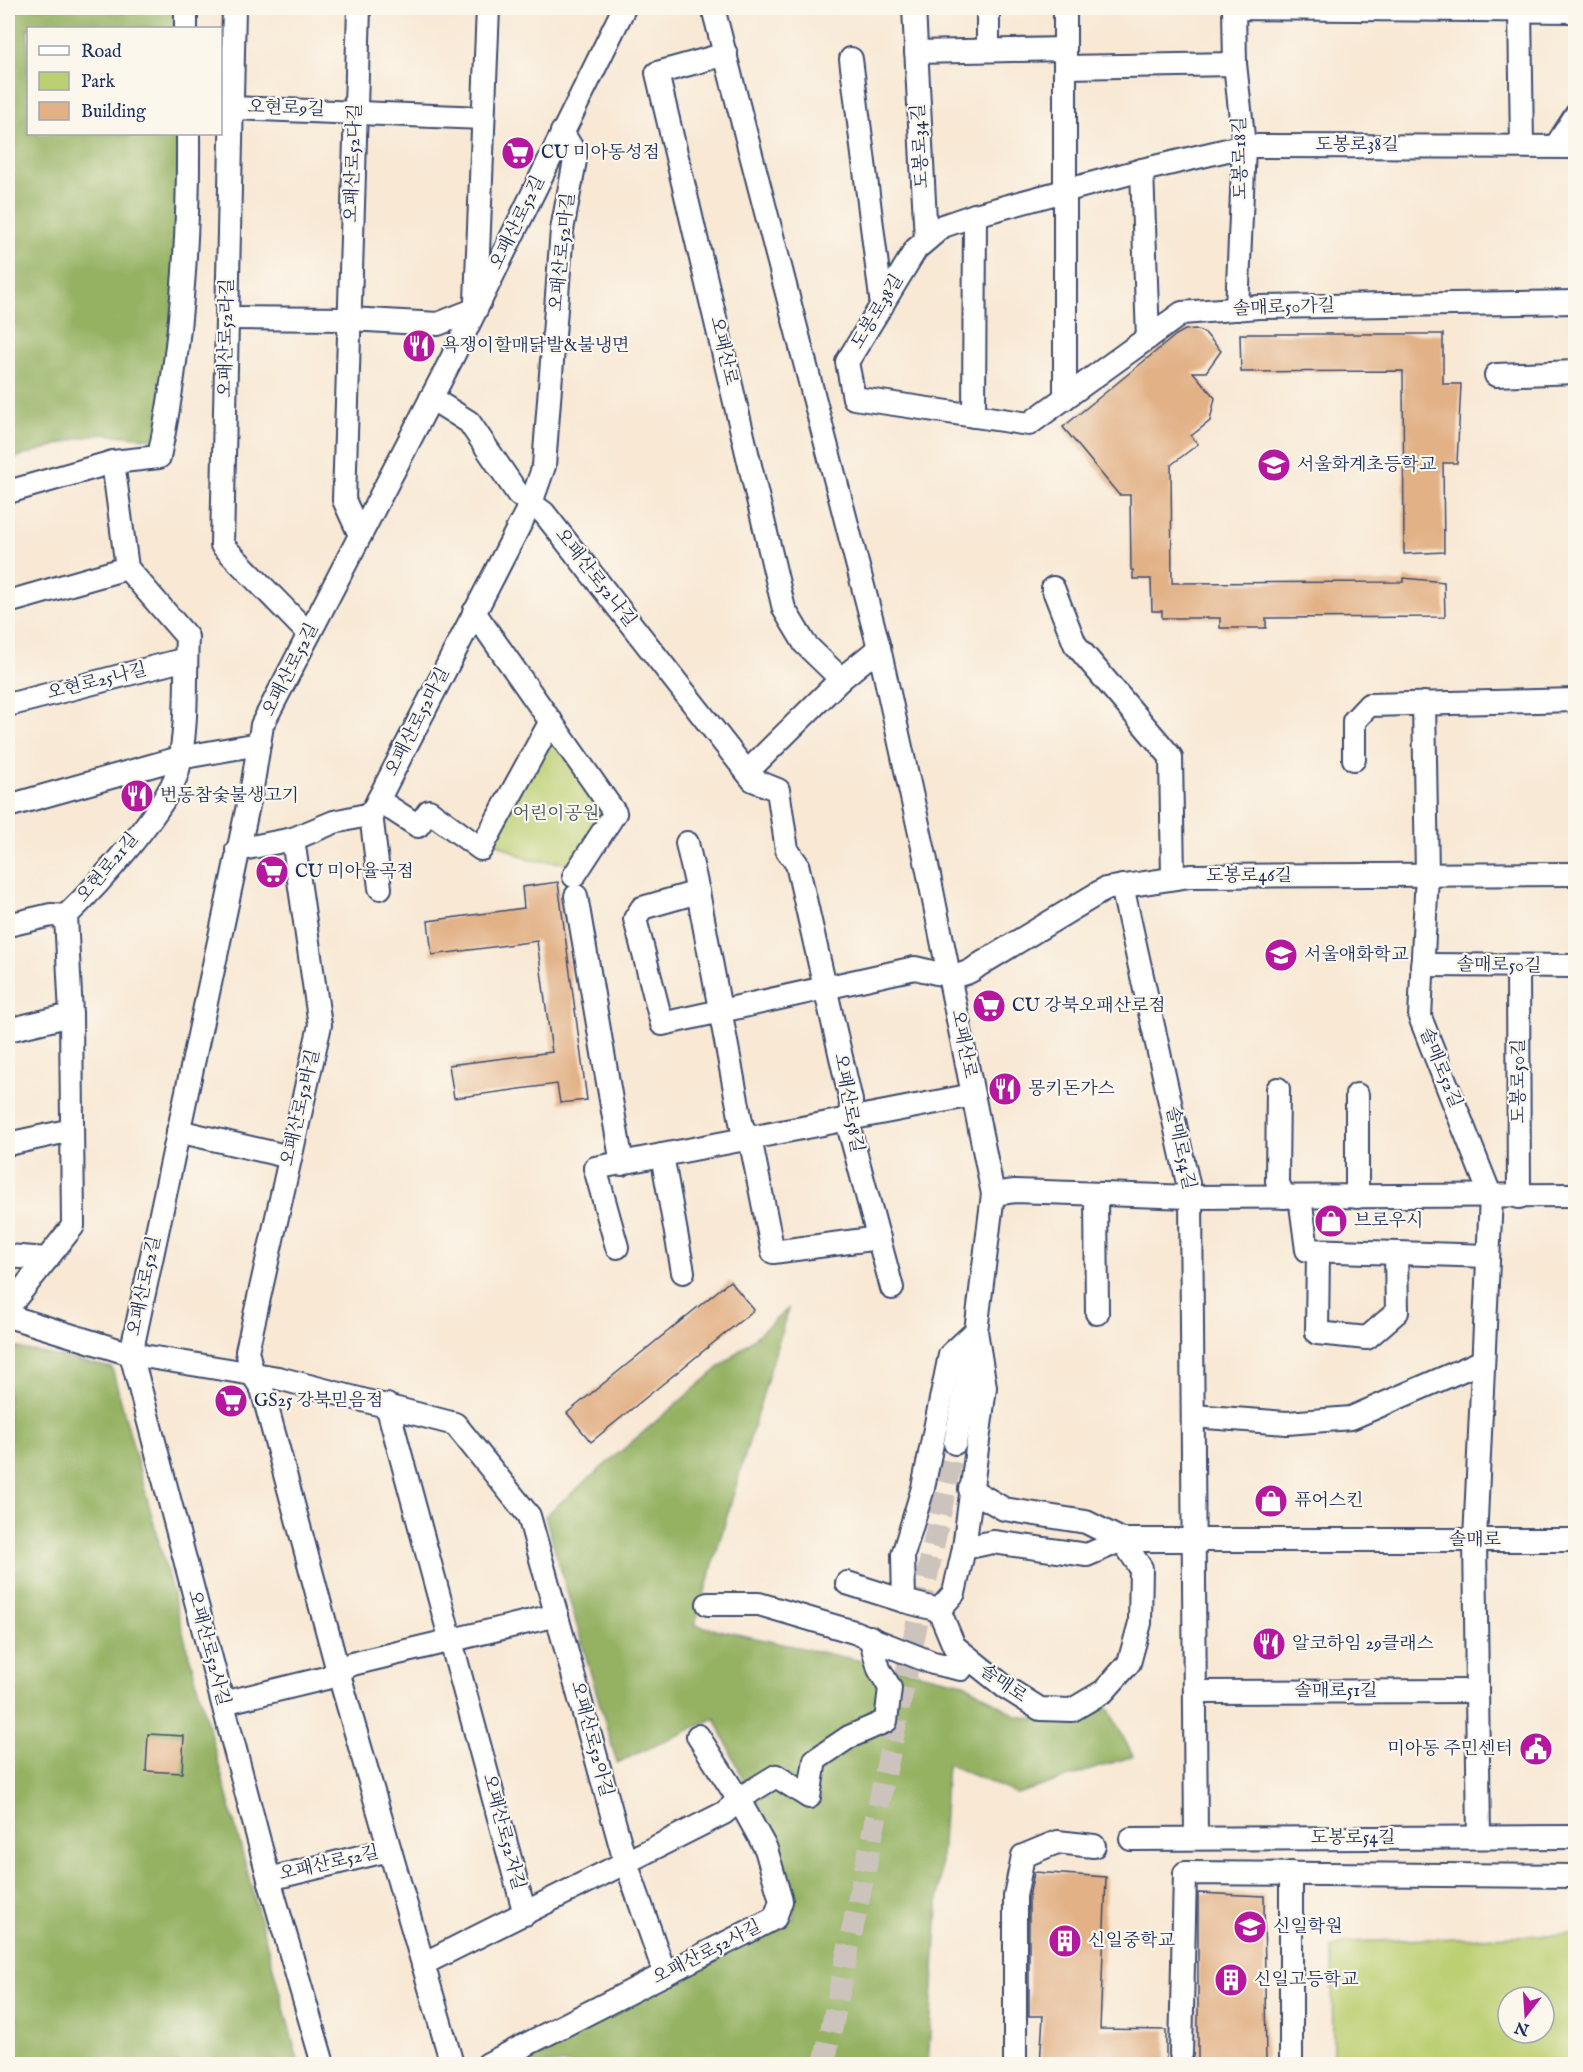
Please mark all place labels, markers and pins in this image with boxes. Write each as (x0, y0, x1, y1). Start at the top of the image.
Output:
supermarket icon: CU 미아동성점 (500, 135, 536, 171)
place label: CU 미아동성점 (541, 142, 660, 165)
restaurant icon: 욕쟁이할매닭발&불냉면 (401, 328, 437, 364)
place label: 욕쟁이할매닭발&불냉면 (442, 335, 629, 358)
school or university icon: 서울화계초등학교 (1256, 447, 1292, 483)
place label: 서울화계초등학교 (1297, 454, 1437, 477)
restaurant icon: 번동참숯불생고기 (119, 778, 155, 814)
place label: 번동참숯불생고기 (160, 785, 299, 808)
supermarket icon: CU 미아율곡점 (254, 854, 290, 890)
place label: CU 미아율곡점 (295, 861, 414, 884)
school or university icon: 서울애화학교 (1263, 937, 1299, 973)
place label: 서울애화학교 (1304, 944, 1409, 967)
supermarket icon: CU 강북오패산로점 (971, 988, 1007, 1024)
place label: CU 강북오패산로점 (1012, 995, 1166, 1018)
restaurant icon: 몽키돈가스 (987, 1071, 1023, 1107)
place label: 몽키돈가스 (1028, 1078, 1116, 1101)
shop icon: 브로우시 (1313, 1203, 1349, 1239)
place label: 브로우시 (1354, 1210, 1424, 1233)
supermarket icon: GS25 강북믿음점 (213, 1383, 249, 1419)
place label: GS25 강북믿음점 (254, 1390, 383, 1413)
shop icon: 퓨어스킨 (1253, 1483, 1289, 1519)
place label: 퓨어스킨 (1294, 1490, 1364, 1513)
restaurant icon: 알코하임 29클래스 (1251, 1626, 1287, 1662)
place label: 알코하임 29클래스 (1292, 1633, 1435, 1656)
public building icon: 미아동 주민센터 (1518, 1731, 1554, 1767)
place label: 미아동 주민센터 (1387, 1738, 1513, 1761)
school or university icon: 신일학원 (1232, 1909, 1268, 1945)
place label: 신일학원 (1273, 1916, 1343, 1939)
building icon: 신일중학교 (1047, 1923, 1083, 1959)
place label: 신일중학교 (1088, 1930, 1176, 1953)
building icon: 신일고등학교 (1213, 1962, 1249, 1998)
place label: 신일고등학교 (1254, 1969, 1359, 1992)

